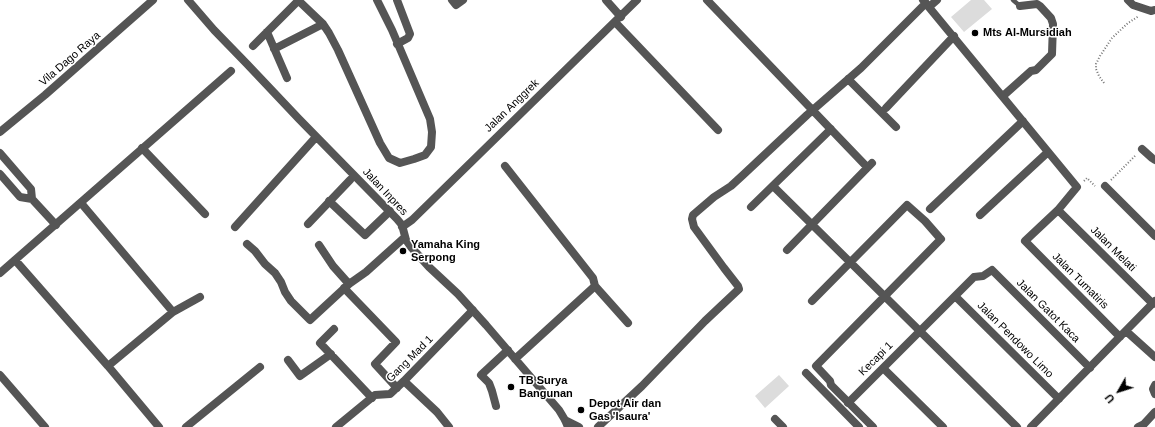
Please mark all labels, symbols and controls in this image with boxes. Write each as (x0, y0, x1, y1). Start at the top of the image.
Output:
place label: Mts Al-Mursidiah (983, 26, 1072, 40)
marker: Mts Al-Mursidiah (970, 28, 980, 38)
street label: Vila Dago Raya (37, 29, 103, 89)
street label: Jalan Anggrek (482, 77, 542, 135)
street label: Jalan Inpres (360, 166, 410, 218)
street label: Jalan Melati (1088, 224, 1138, 274)
place label: Yamaha King Serpong (411, 238, 480, 264)
marker: Yamaha King Serpong (398, 246, 408, 256)
street label: Jalan Tumatiris (1049, 250, 1111, 312)
street label: Jalan Gatot Kaca (1013, 276, 1083, 346)
street label: Jalan Pendowo Limo (974, 299, 1056, 381)
street label: Gang Mad 1 (384, 333, 436, 385)
street label: Kecapi 1 (856, 339, 896, 379)
north arrow (1099, 371, 1139, 411)
place label: TB Surya Bangunan (519, 374, 573, 400)
marker: TB Surya Bangunan (506, 382, 516, 392)
text: U (1103, 392, 1117, 405)
place label: Depot Air dan Gas 'Isaura' (589, 397, 661, 423)
marker: Depot Air dan Gas 'Isaura' (576, 405, 586, 415)

